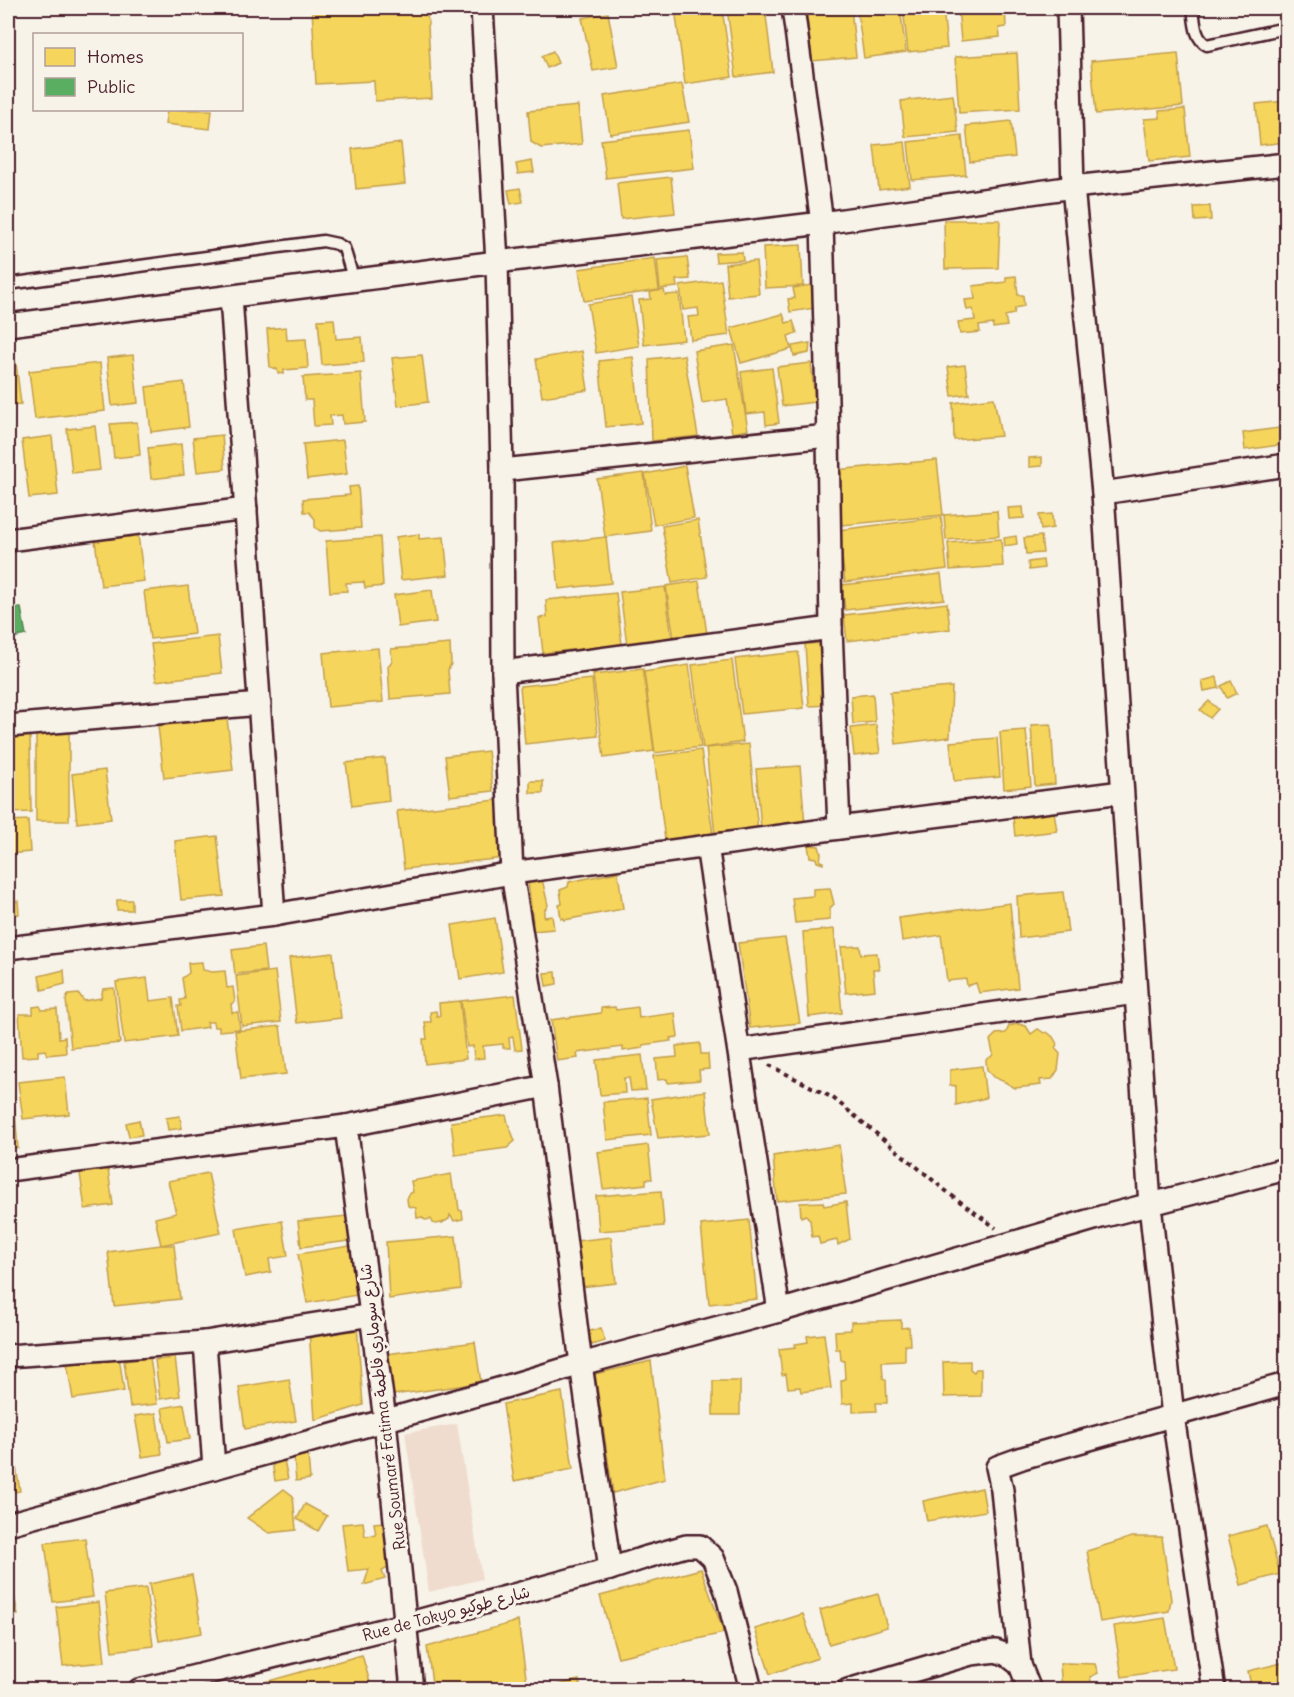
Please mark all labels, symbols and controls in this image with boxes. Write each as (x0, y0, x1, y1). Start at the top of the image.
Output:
legend (33, 33, 243, 111)
text: Homes (87, 45, 144, 68)
text: Public (87, 75, 136, 98)
street label: Rue Soumaré Fatima شارع سوماري فاطمة (355, 1262, 411, 1551)
street label: Rue de Tokyo شارع طوكيو (360, 1581, 533, 1647)

